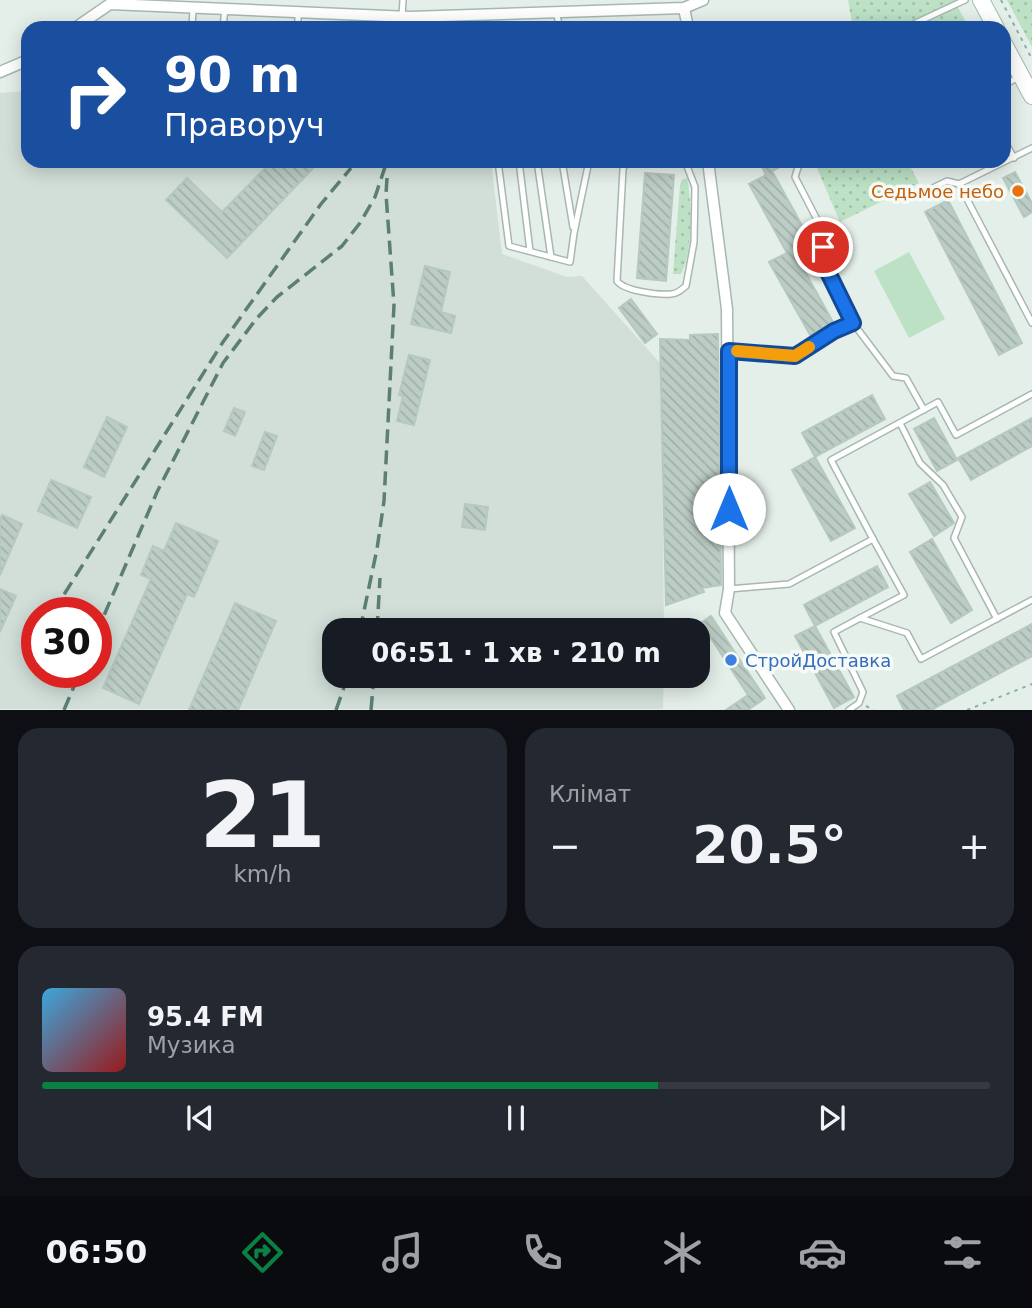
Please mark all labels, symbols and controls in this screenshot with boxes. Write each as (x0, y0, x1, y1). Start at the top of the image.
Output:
text: 90 m (164, 47, 300, 104)
icon: right (49, 49, 140, 140)
text: Праворуч (164, 106, 325, 144)
place label: Седьмое небо (871, 181, 1004, 202)
marker: Седьмое небо (1010, 183, 1026, 199)
pin (793, 217, 853, 277)
icon: arrive (804, 228, 842, 266)
position arrow (692, 472, 766, 546)
speed limit sign: 30 (21, 597, 112, 688)
text: 06:51 · 1 хв · 210 m (371, 638, 661, 668)
place label: СтройДоставка (745, 650, 891, 671)
marker: СтройДоставка (723, 652, 739, 668)
text: 21 (199, 763, 326, 868)
text: Клімат (549, 781, 631, 807)
text: 20.5° (692, 815, 847, 875)
text: − (549, 824, 581, 868)
text: + (958, 824, 990, 868)
text: km/h (233, 861, 292, 887)
text: 95.4 FM (147, 1002, 264, 1032)
text: Музика (147, 1032, 236, 1058)
icon: previous (181, 1099, 219, 1137)
icon: pause (497, 1099, 535, 1137)
icon: next (813, 1099, 851, 1137)
icon: directions (238, 1228, 287, 1277)
icon: music (378, 1228, 427, 1277)
icon: phone (518, 1228, 567, 1277)
icon: climate (658, 1228, 707, 1277)
icon: car (798, 1228, 847, 1277)
icon: filters (938, 1228, 987, 1277)
text: 06:50 (45, 1233, 147, 1271)

